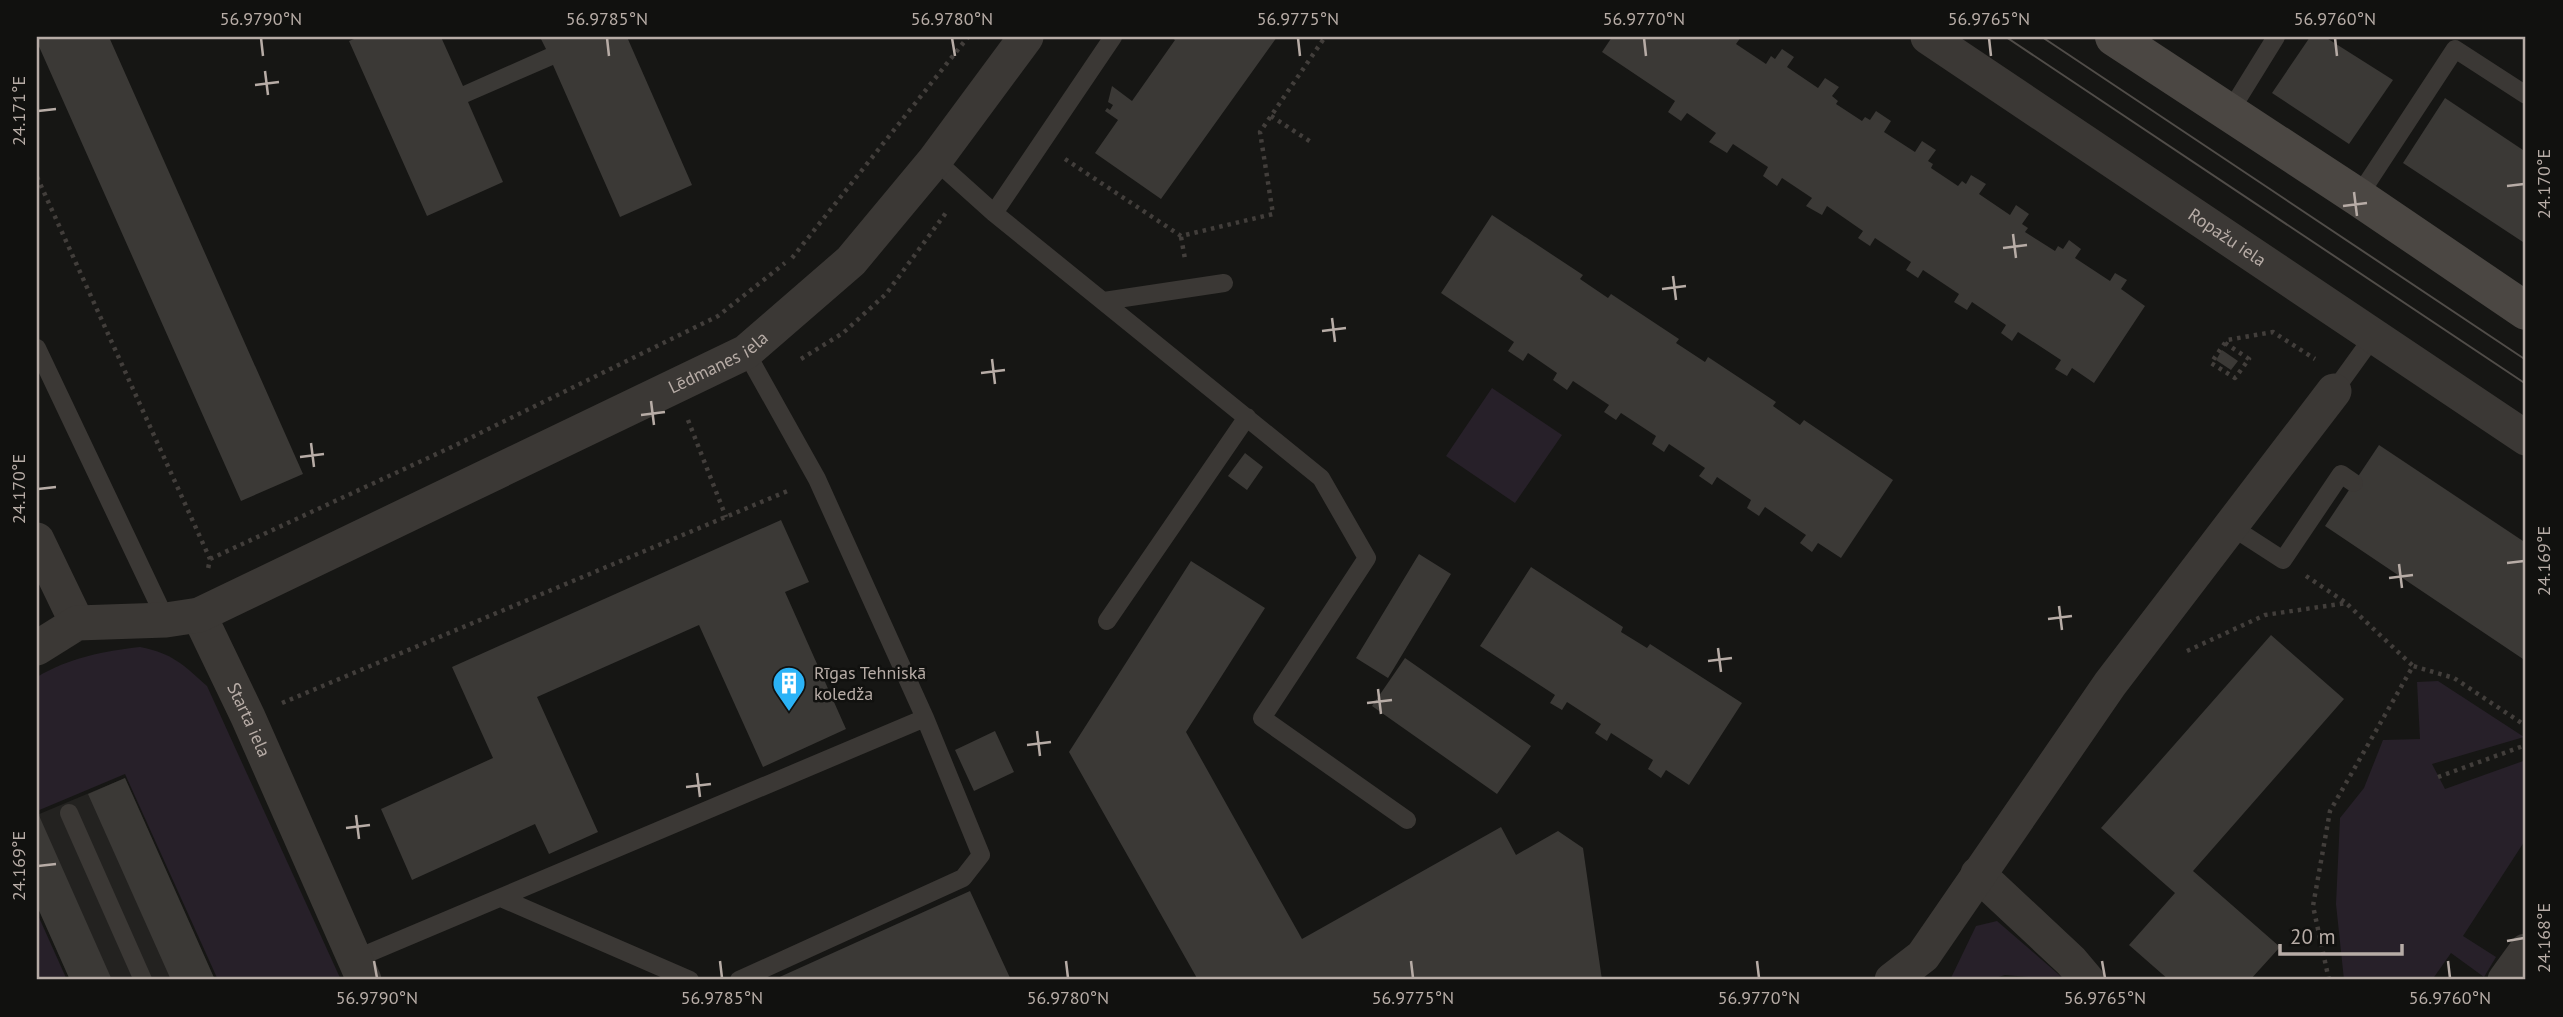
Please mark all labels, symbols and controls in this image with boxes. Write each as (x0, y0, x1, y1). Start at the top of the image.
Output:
text: 56.9790°N (220, 7, 302, 30)
text: 56.9785°N (566, 7, 648, 30)
text: 56.9780°N (911, 7, 993, 30)
text: 56.9775°N (1257, 7, 1339, 30)
text: 56.9770°N (1603, 7, 1685, 30)
text: 56.9765°N (1948, 7, 2030, 30)
text: 56.9760°N (2294, 7, 2376, 30)
text: 24.171°E (7, 76, 30, 146)
text: 24.170°E (2532, 149, 2555, 219)
street label: Ropažu iela (2184, 203, 2271, 271)
street label: Lēdmanes iela (664, 326, 773, 399)
text: 24.170°E (7, 454, 30, 524)
text: 24.169°E (2532, 526, 2555, 596)
place label: Rīgas Tehniskā koledža (814, 661, 926, 705)
building icon: Rīgas Tehniskā koledža (770, 664, 808, 713)
street label: Starta iela (222, 679, 276, 760)
text: 24.169°E (7, 831, 30, 901)
text: 24.168°E (2532, 903, 2555, 973)
scale bar (2280, 912, 2402, 956)
text: 20 m (2290, 923, 2336, 950)
text: 56.9790°N (336, 986, 418, 1009)
text: 56.9785°N (681, 986, 763, 1009)
text: 56.9780°N (1027, 986, 1109, 1009)
text: 56.9775°N (1372, 986, 1454, 1009)
text: 56.9770°N (1718, 986, 1800, 1009)
text: 56.9765°N (2064, 986, 2146, 1009)
text: 56.9760°N (2409, 986, 2491, 1009)

